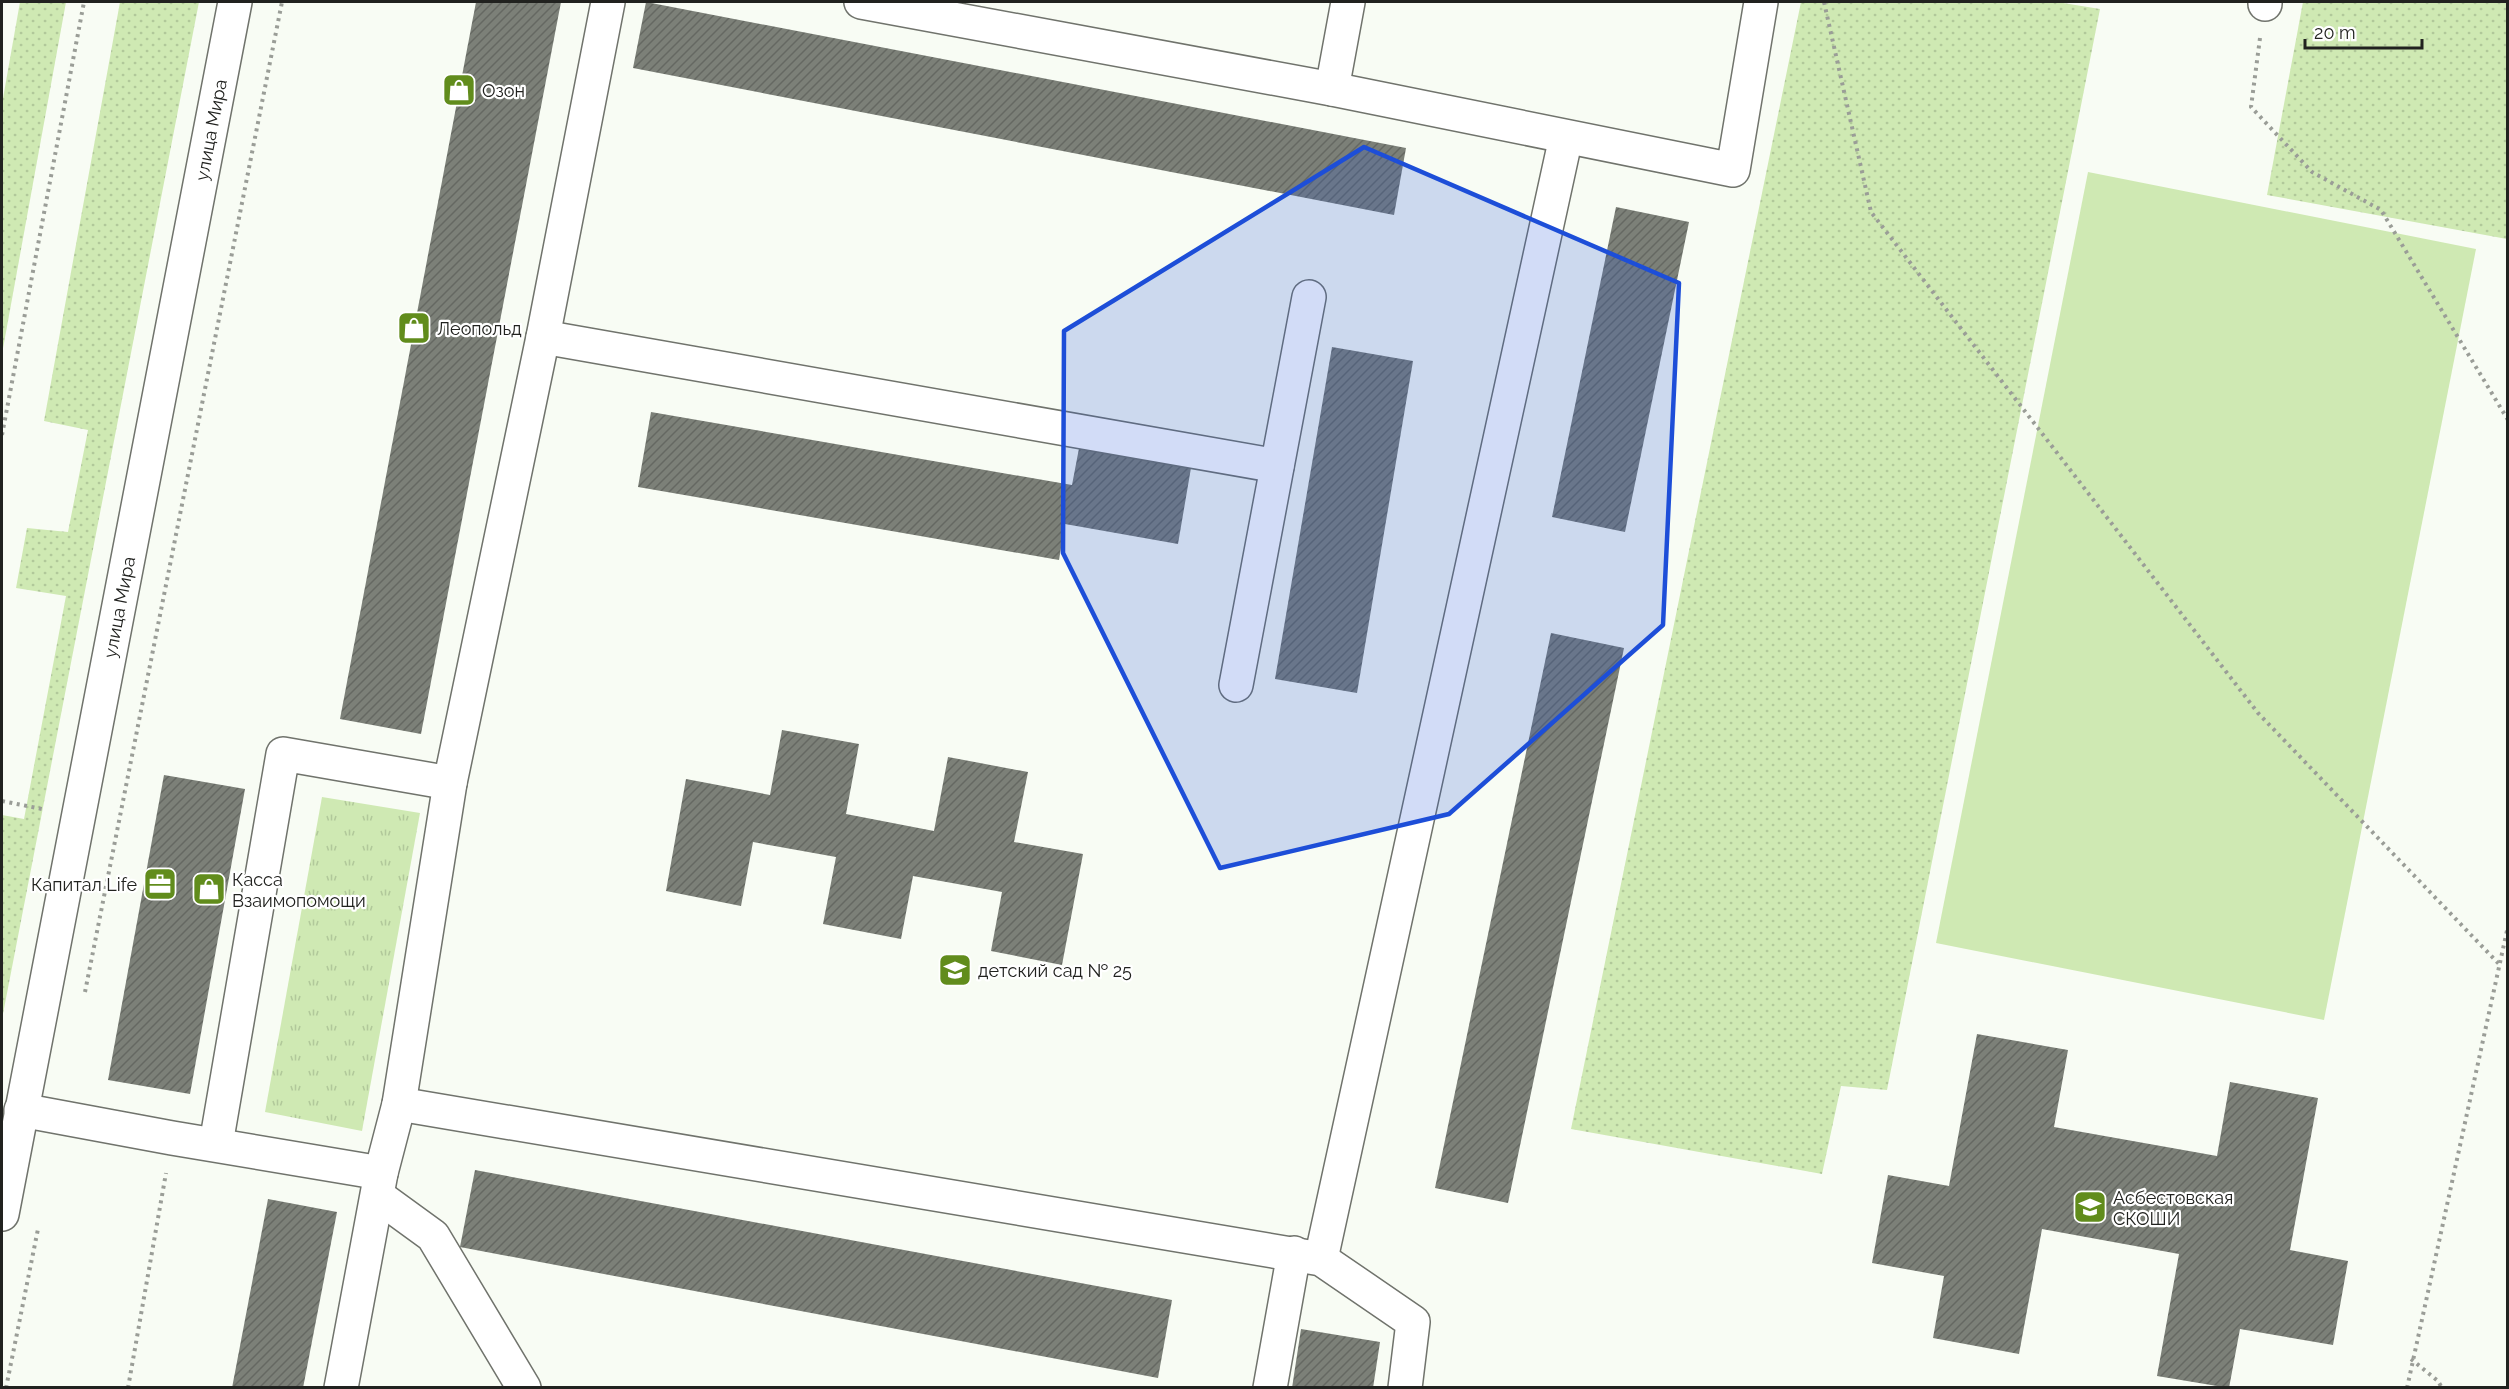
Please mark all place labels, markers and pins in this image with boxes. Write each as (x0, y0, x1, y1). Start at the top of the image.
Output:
shop icon: Озон (441, 72, 477, 108)
place label: Озон (482, 80, 525, 101)
shop icon: Леопольд (396, 310, 432, 346)
place label: Леопольд (437, 318, 522, 339)
office icon: Капитал Life (142, 866, 178, 902)
place label: Касса Взаимопомощи (232, 869, 366, 911)
shop icon: Касса Взаимопомощи (191, 871, 227, 907)
place label: Капитал Life (31, 874, 137, 895)
school or university icon: детский сад № 25 (937, 952, 973, 988)
place label: детский сад № 25 (978, 960, 1132, 981)
place label: Асбестовская СКОШИ (2113, 1187, 2233, 1229)
school or university icon: Асбестовская СКОШИ (2072, 1189, 2108, 1225)

